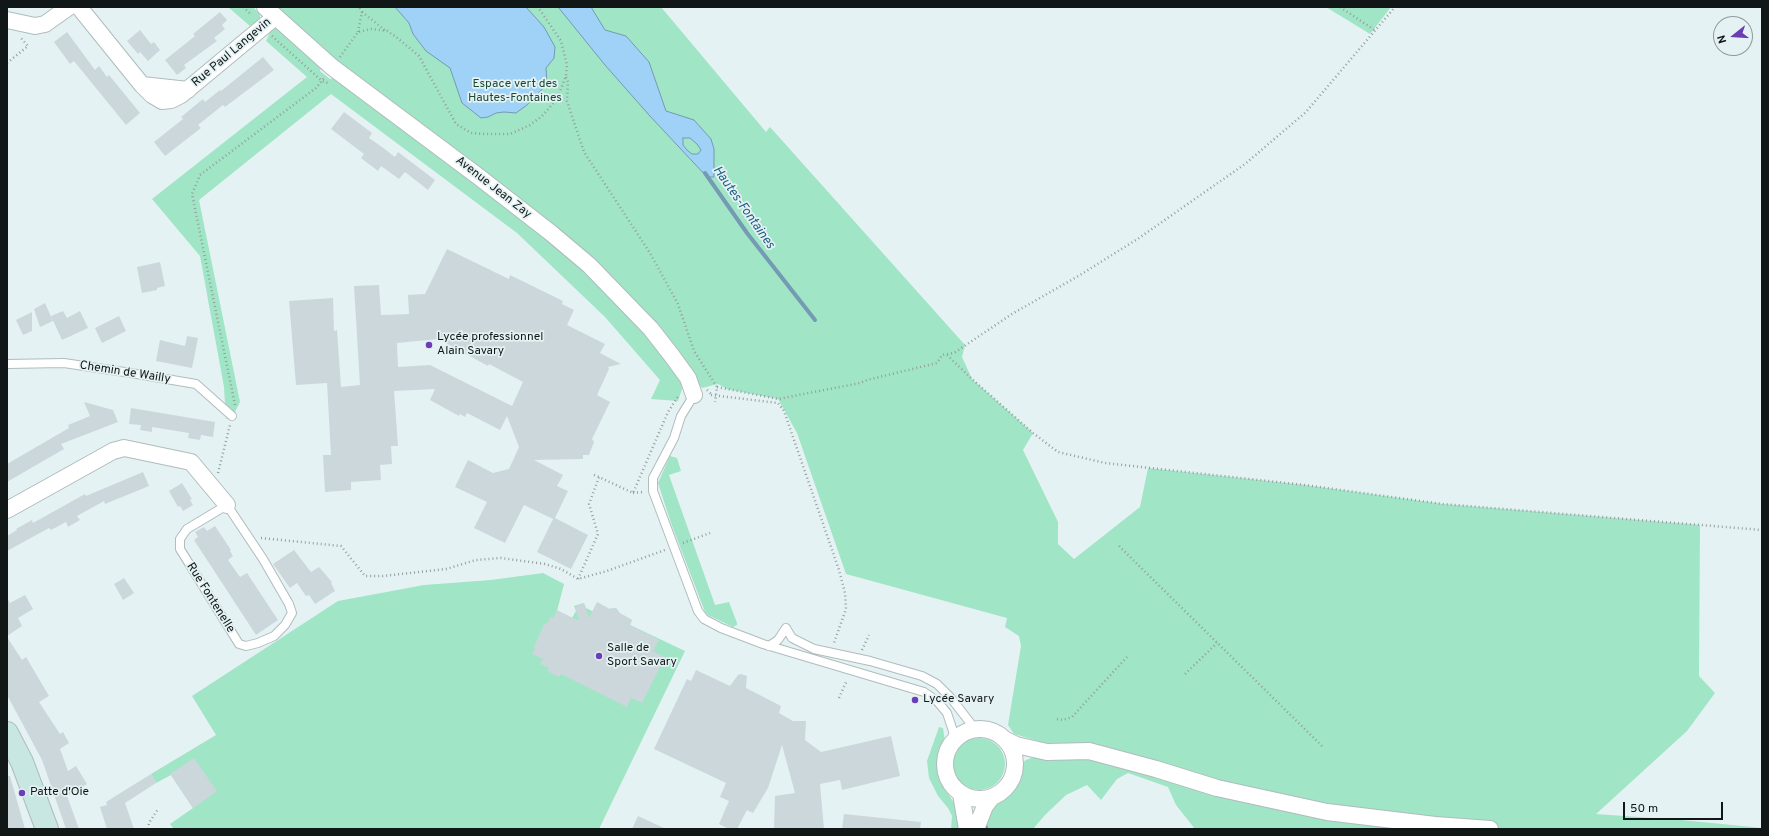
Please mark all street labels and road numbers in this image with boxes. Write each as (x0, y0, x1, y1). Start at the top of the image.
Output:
street label: Rue Paul Langevin (189, 16, 275, 90)
street label: Avenue Jean Zay (452, 154, 534, 222)
street label: Chemin de Wailly (79, 359, 171, 387)
street label: Rue Fontenelle (183, 560, 237, 636)

